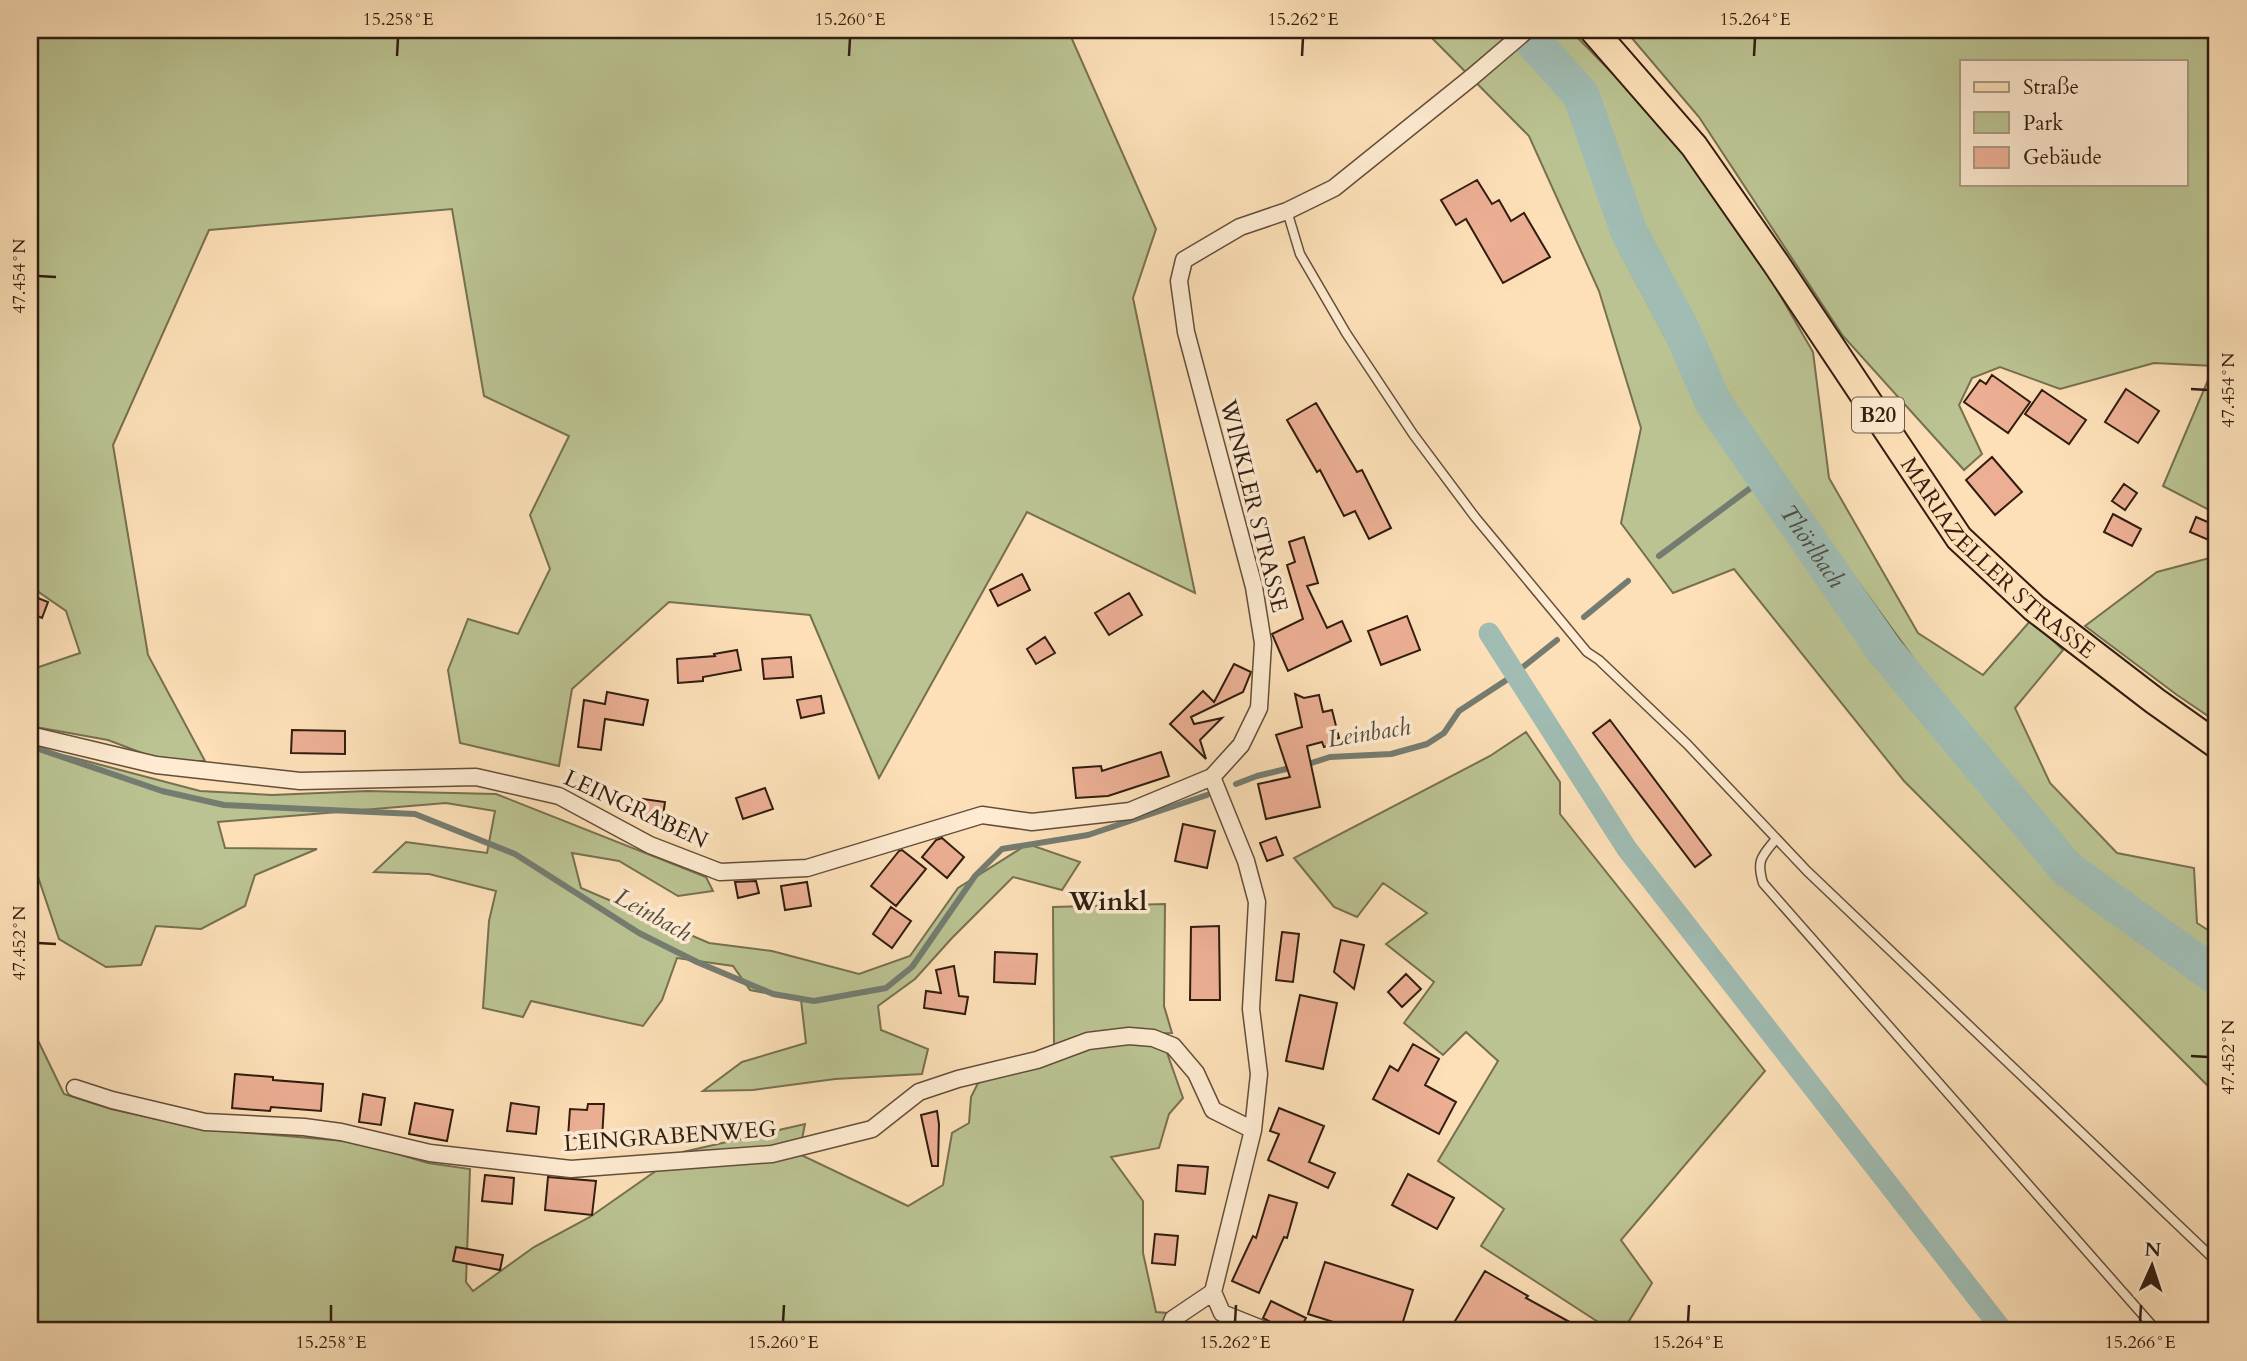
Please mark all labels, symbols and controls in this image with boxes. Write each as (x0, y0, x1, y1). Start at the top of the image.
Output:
text: 15.258°E (363, 7, 434, 32)
text: 15.260°E (815, 7, 886, 32)
text: 15.262°E (1268, 7, 1339, 32)
text: 15.264°E (1720, 7, 1791, 32)
legend (1960, 60, 2188, 186)
text: Straße (2023, 73, 2079, 102)
text: Park (2023, 109, 2064, 138)
text: Gebäude (2023, 143, 2102, 172)
text: 47.454°N (7, 238, 32, 314)
text: 47.454°N (2216, 352, 2241, 428)
street label: WINKLER STRASSE (1212, 395, 1295, 616)
road number: B20 (1852, 398, 1904, 432)
street label: MARIAZELLER STRASSE (1894, 451, 2102, 665)
water label: Thörlbach (1772, 498, 1853, 595)
water label: Leinbach (1325, 710, 1413, 756)
street label: LEINGRABEN (559, 762, 713, 856)
water label: Leinbach (609, 880, 698, 950)
district label: Winkl (1068, 884, 1148, 919)
text: 47.452°N (7, 905, 32, 981)
text: 47.452°N (2216, 1019, 2241, 1095)
street label: LEINGRABENWEG (563, 1113, 777, 1159)
north arrow (2118, 1232, 2188, 1302)
text: N (2144, 1237, 2162, 1263)
text: 15.258°E (296, 1330, 367, 1355)
text: 15.260°E (748, 1330, 819, 1355)
text: 15.262°E (1200, 1330, 1271, 1355)
text: 15.264°E (1653, 1330, 1724, 1355)
text: 15.266°E (2105, 1330, 2176, 1355)

